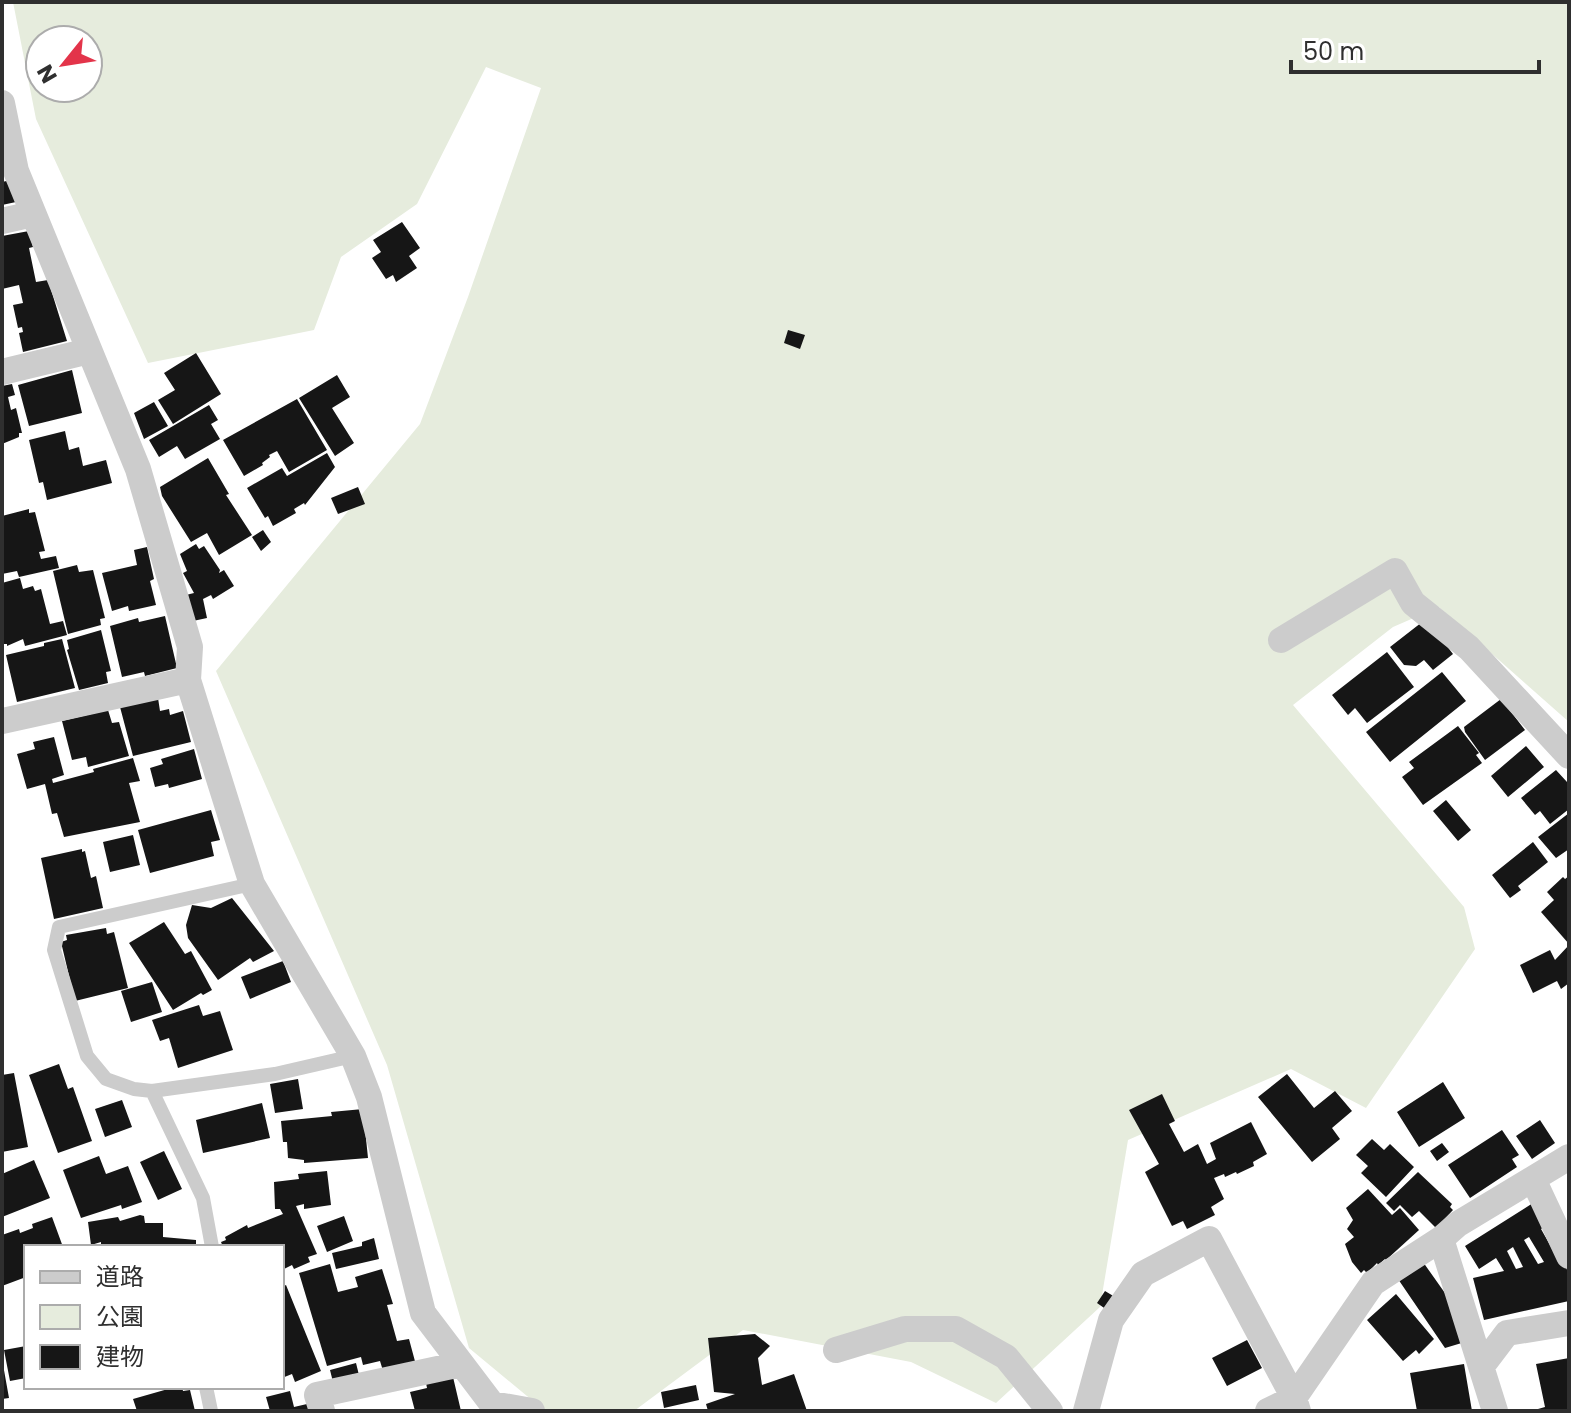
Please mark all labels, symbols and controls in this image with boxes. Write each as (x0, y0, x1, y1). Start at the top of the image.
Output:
north arrow (24, 24, 104, 104)
scale bar (1291, 24, 1539, 74)
text: 50 m (1303, 35, 1364, 68)
text: N (30, 59, 65, 89)
legend (24, 1245, 284, 1389)
text: 道路 (96, 1260, 144, 1293)
text: 公園 (96, 1300, 144, 1333)
text: 建物 (96, 1340, 144, 1373)

